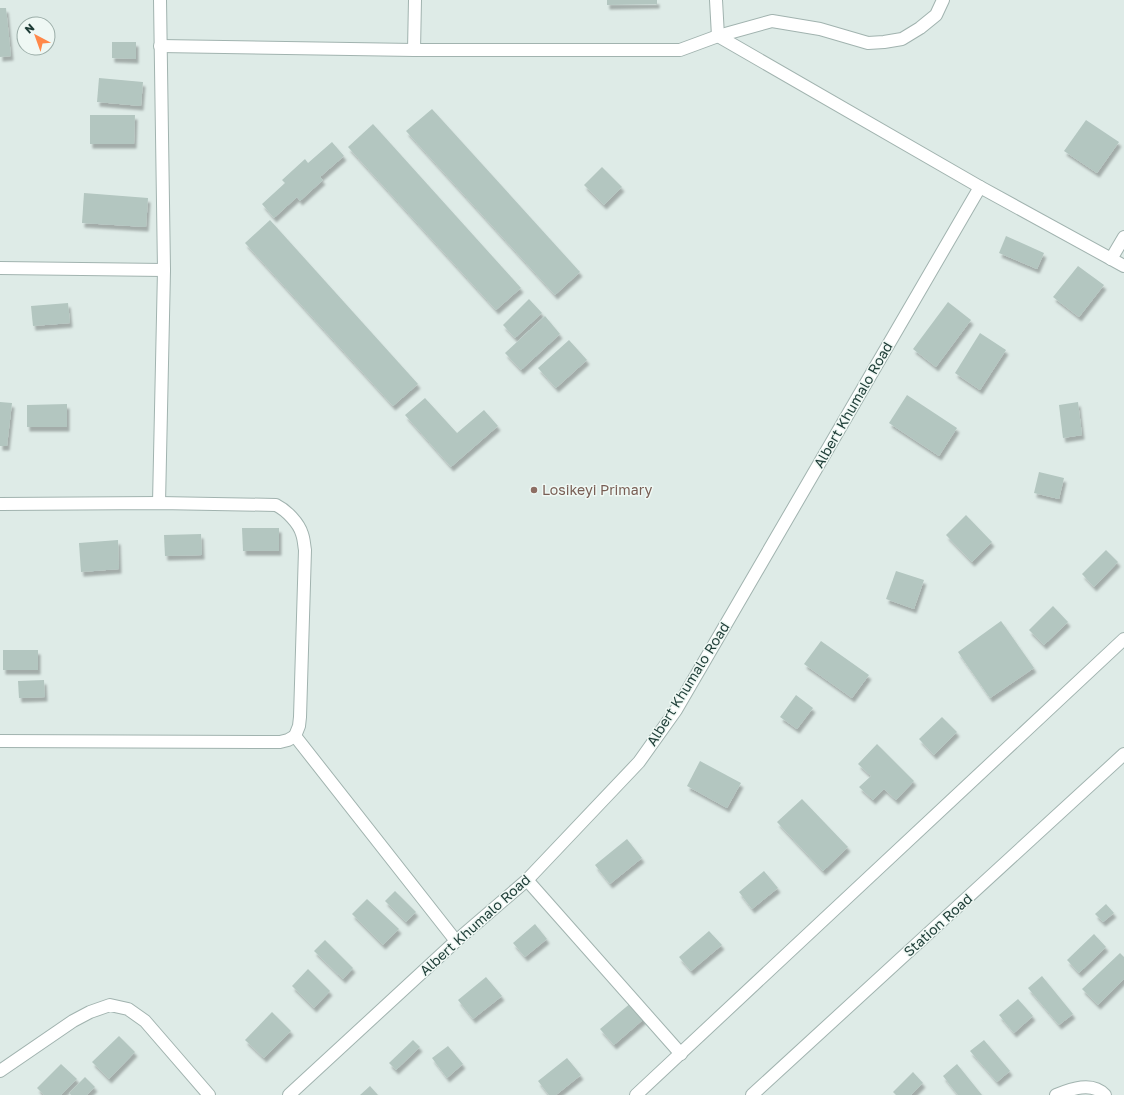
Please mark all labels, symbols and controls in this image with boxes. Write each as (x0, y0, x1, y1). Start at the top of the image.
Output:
north arrow (16, 16, 56, 56)
text: N (22, 20, 37, 36)
street label: Albert Khumalo Road (810, 339, 896, 471)
place label: Losikeyi Primary (542, 481, 653, 498)
marker: Losikeyi Primary (529, 485, 539, 495)
street label: Albert Khumalo Road (643, 619, 733, 749)
street label: Albert Khumalo Road (416, 871, 533, 979)
street label: Station Road (900, 889, 975, 960)

